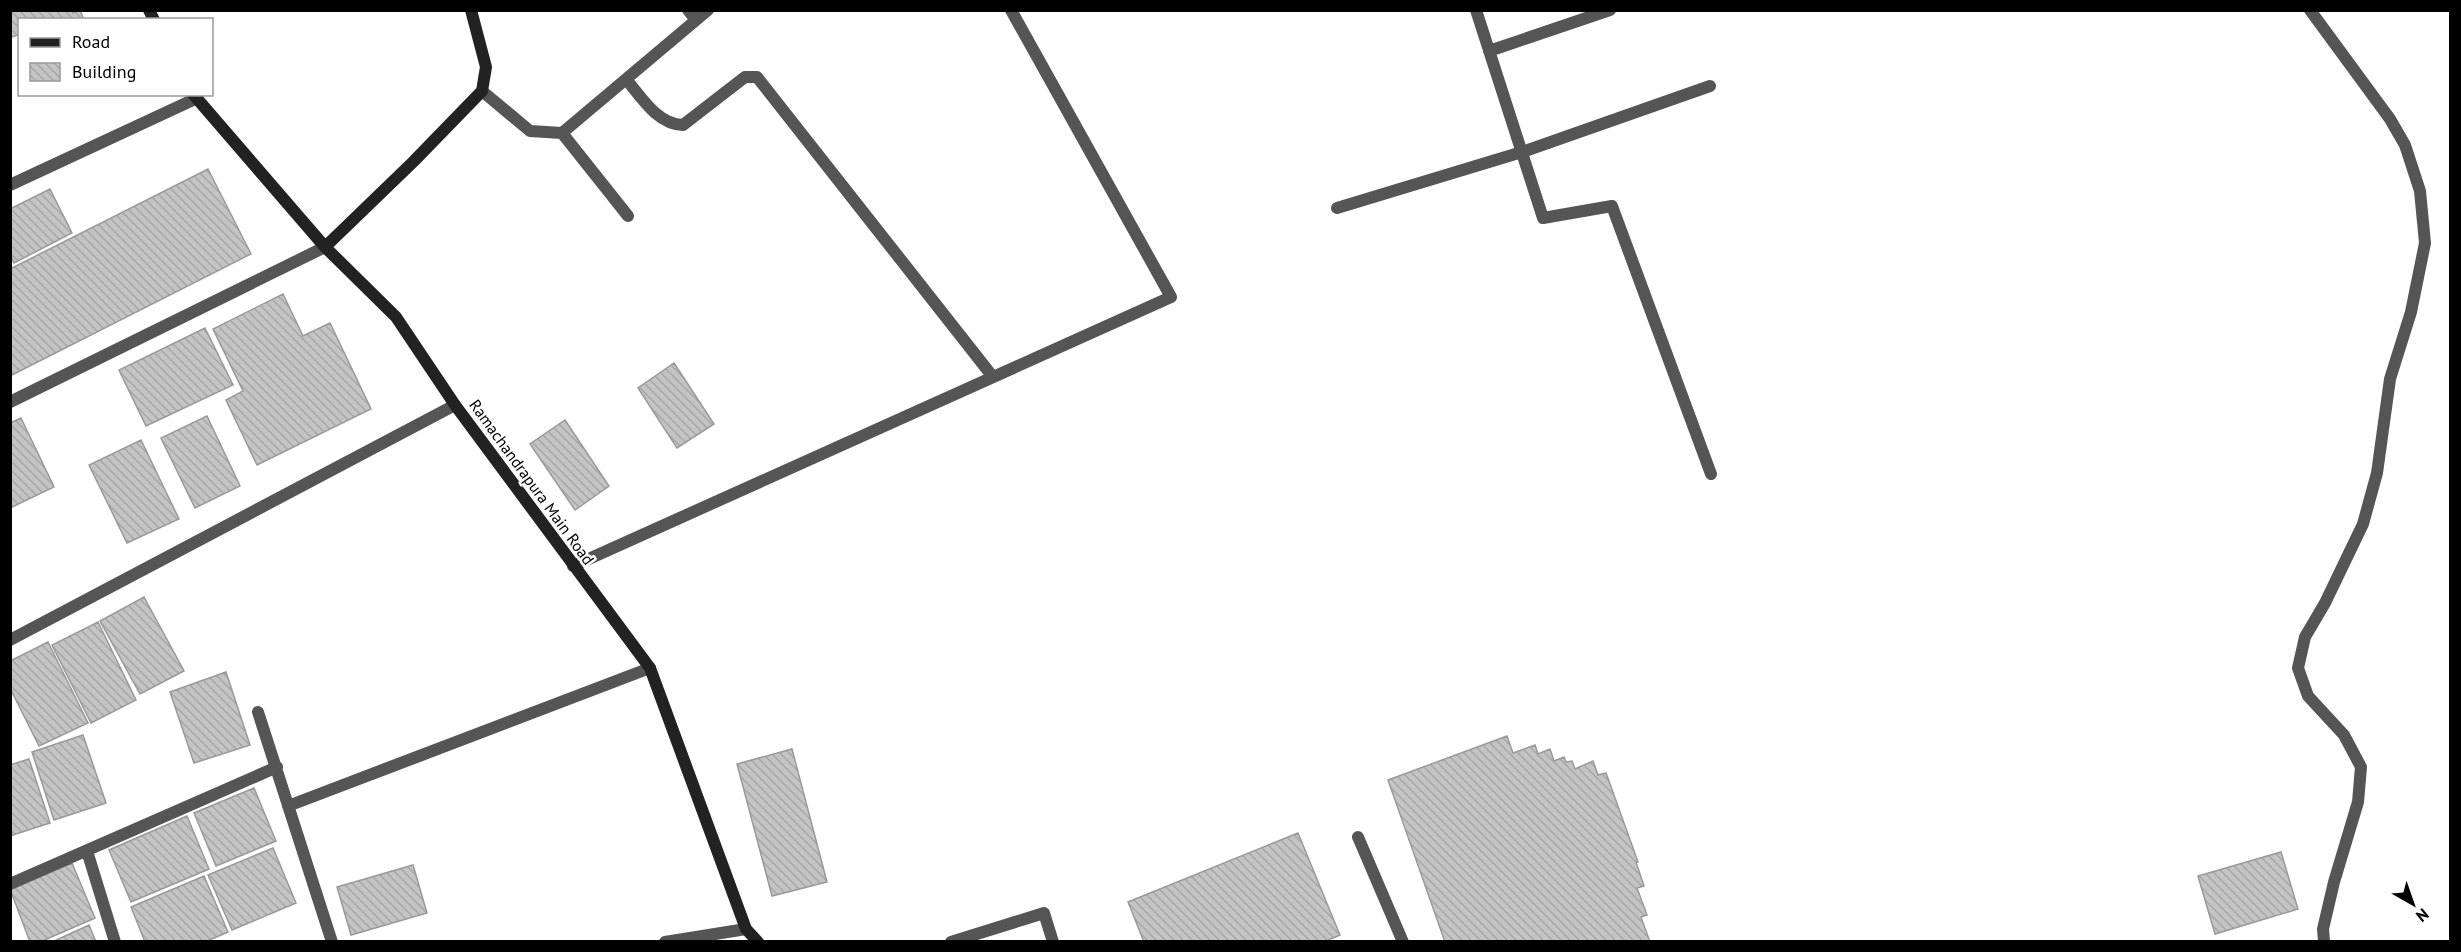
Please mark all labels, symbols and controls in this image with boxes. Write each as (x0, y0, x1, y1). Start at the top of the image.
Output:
legend (18, 18, 213, 96)
text: Road (72, 30, 110, 53)
text: Building (72, 60, 136, 83)
street label: Ramachandrapura Main Road (465, 395, 599, 569)
north arrow (2383, 874, 2443, 934)
text: N (2412, 904, 2433, 927)

